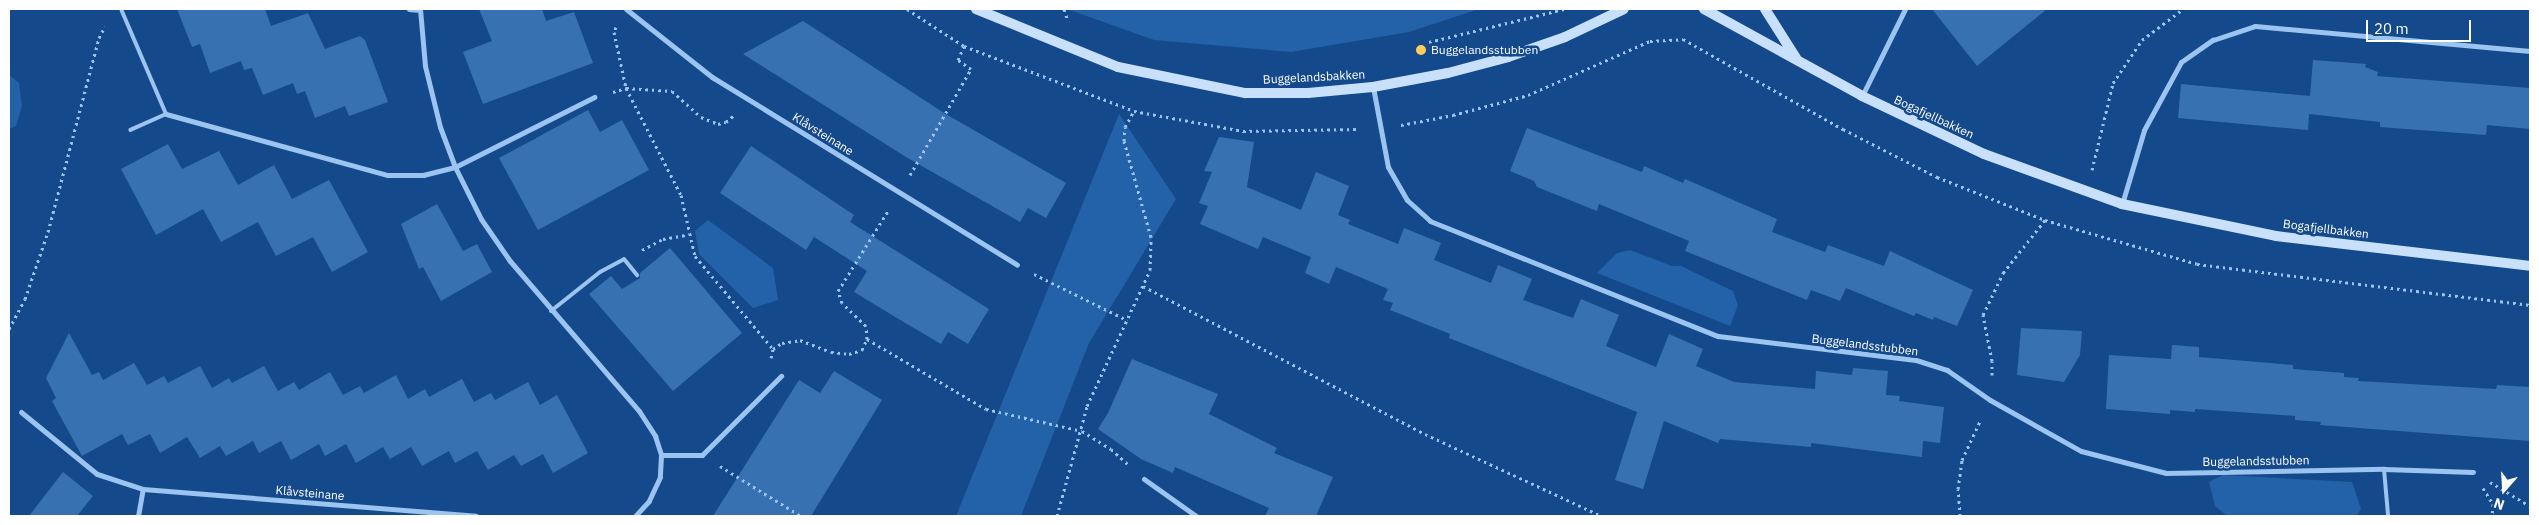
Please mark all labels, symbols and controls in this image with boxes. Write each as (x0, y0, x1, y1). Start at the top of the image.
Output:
scale bar (2369, 10, 2474, 42)
text: 20 m (2374, 19, 2409, 38)
place label: Buggelandsstubben (1431, 43, 1538, 57)
marker: Buggelandsstubben (1415, 44, 1427, 56)
street label: Buggelandsbakken (1263, 67, 1365, 87)
street label: Bogafjellbakken (1892, 92, 1976, 142)
street label: Klåvsteinane (790, 110, 856, 158)
street label: Bogafjellbakken (2282, 217, 2370, 241)
street label: Buggelandsstubben (1811, 331, 1919, 359)
street label: Buggelandsstubben (2202, 453, 2310, 469)
north arrow (2479, 465, 2529, 515)
street label: Klåvsteinane (275, 483, 345, 503)
text: N (2491, 494, 2507, 514)

